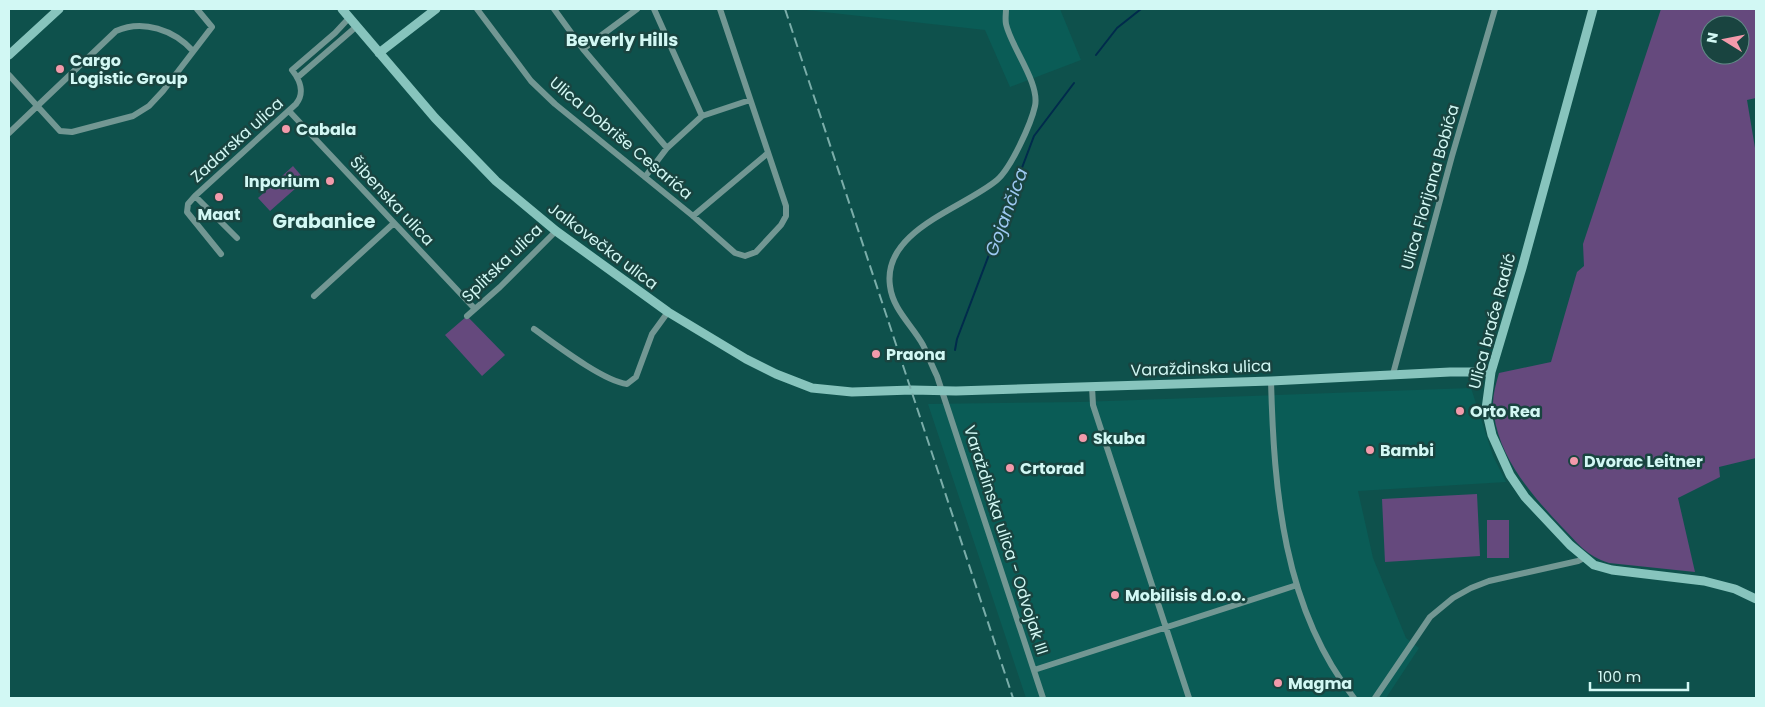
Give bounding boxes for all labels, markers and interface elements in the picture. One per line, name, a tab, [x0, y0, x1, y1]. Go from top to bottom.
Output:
north arrow	[1700, 15, 1750, 65]
district label: Beverly Hills	[566, 27, 678, 52]
text: N	[1701, 31, 1723, 45]
place label: Cargo Logistic Group	[70, 49, 188, 90]
marker: Cargo Logistic Group	[54, 63, 66, 75]
street label: Ulica Dobriše Cesarića	[545, 71, 697, 205]
street label: Zadarska ulica	[186, 92, 288, 188]
street label: Ulica Florijana Bobića	[1395, 102, 1465, 272]
place label: Cabala	[296, 118, 356, 141]
marker: Cabala	[280, 123, 292, 135]
street label: Šibenska ulica	[345, 151, 439, 251]
water label: Gojančica	[978, 164, 1034, 260]
place label: Inporium	[244, 170, 320, 193]
marker: Inporium	[324, 175, 336, 187]
marker: Maat	[213, 191, 225, 203]
street label: Jalkovečka ulica	[543, 197, 663, 295]
place label: Maat	[198, 203, 240, 226]
district label: Grabanice	[273, 208, 376, 235]
street label: Splitska ulica	[457, 219, 547, 307]
street label: Ulica braće Radić	[1463, 250, 1521, 392]
place label: Praona	[886, 343, 946, 366]
marker: Praona	[870, 348, 882, 360]
street label: Varaždinska ulica	[1130, 354, 1272, 382]
place label: Orto Rea	[1470, 400, 1541, 423]
marker: Orto Rea	[1454, 405, 1466, 417]
street label: Varaždinska ulica - Odvojak III	[958, 422, 1054, 658]
place label: Skuba	[1093, 427, 1145, 450]
marker: Skuba	[1077, 432, 1089, 444]
place label: Bambi	[1380, 439, 1434, 462]
marker: Bambi	[1364, 444, 1376, 456]
place label: Dvorac Leitner	[1584, 450, 1703, 473]
marker: Dvorac Leitner	[1568, 455, 1580, 467]
place label: Crtorad	[1020, 457, 1084, 480]
marker: Crtorad	[1004, 462, 1016, 474]
place label: Mobilisis d.o.o.	[1125, 584, 1246, 607]
marker: Mobilisis d.o.o.	[1109, 589, 1121, 601]
scale bar	[1590, 660, 1688, 692]
text: 100 m	[1598, 666, 1641, 687]
place label: Magma	[1288, 672, 1352, 695]
marker: Magma	[1272, 677, 1284, 689]

